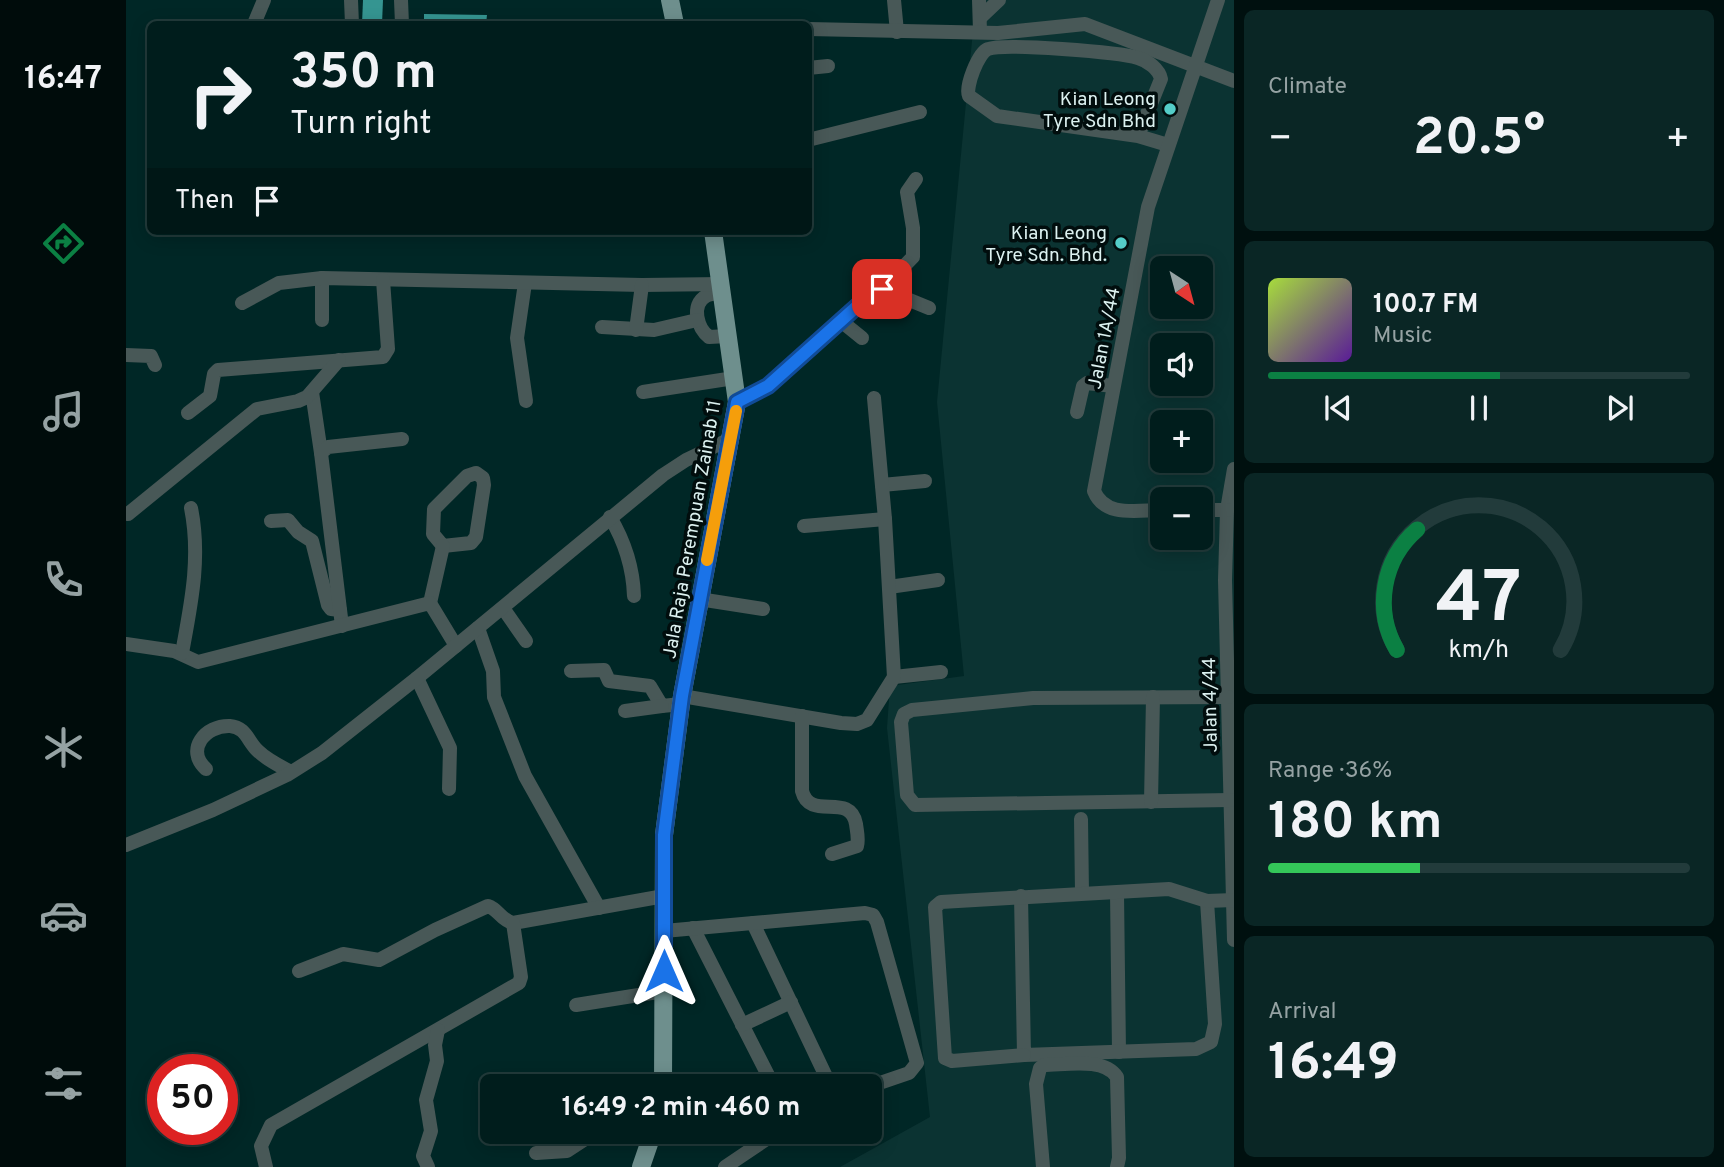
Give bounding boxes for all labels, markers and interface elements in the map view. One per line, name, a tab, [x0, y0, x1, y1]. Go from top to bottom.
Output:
text: 350 m	[290, 44, 437, 106]
icon: right	[175, 49, 266, 140]
text: 16:47	[24, 60, 102, 100]
text: Climate	[1268, 73, 1347, 102]
place label: Kian Leong Tyre Sdn Bhd	[1043, 88, 1156, 134]
marker: Kian Leong Tyre Sdn Bhd	[1162, 101, 1178, 117]
text: Turn right	[290, 105, 432, 145]
text: 20.5°	[1413, 107, 1545, 173]
text: −	[1268, 116, 1293, 165]
text: +	[1665, 116, 1690, 165]
icon: arrive	[248, 182, 286, 220]
text: Then	[175, 185, 234, 218]
icon: directions	[39, 219, 88, 268]
place label: Kian Leong Tyre Sdn. Bhd.	[985, 222, 1107, 268]
marker: Kian Leong Tyre Sdn. Bhd.	[1113, 235, 1129, 251]
north arrow	[1150, 256, 1213, 318]
map controls	[1150, 256, 1213, 550]
pin	[852, 259, 912, 319]
icon: arrive	[863, 270, 901, 308]
street label: Jalan 1A/44	[1083, 285, 1127, 391]
text: 100.7 FM	[1373, 289, 1478, 322]
text: Music	[1373, 322, 1433, 351]
button: sound	[1150, 333, 1213, 396]
icon: music	[39, 387, 88, 436]
icon: previous	[1319, 389, 1357, 427]
icon: pause	[1460, 389, 1498, 427]
icon: next	[1601, 389, 1639, 427]
street label: Jala Raja Perempuan Zainab 11	[658, 398, 728, 661]
button: +	[1150, 410, 1213, 473]
button: −	[1150, 487, 1213, 550]
icon: phone	[39, 555, 88, 604]
text: 47	[1436, 556, 1522, 648]
text: km/h	[1449, 634, 1509, 666]
street label: Jalan 4/44	[1198, 657, 1224, 753]
icon: climate	[39, 723, 88, 772]
text: Range · 36%	[1268, 757, 1392, 786]
text: 180 km	[1268, 791, 1443, 857]
icon: car	[39, 891, 88, 940]
position arrow	[627, 934, 701, 1008]
text: Arrival	[1268, 998, 1337, 1027]
text: 16:49	[1268, 1032, 1399, 1098]
speed limit sign: 50	[147, 1054, 238, 1145]
icon: filters	[39, 1059, 88, 1108]
text: 16:49 · 2 min · 460 m	[562, 1092, 800, 1125]

